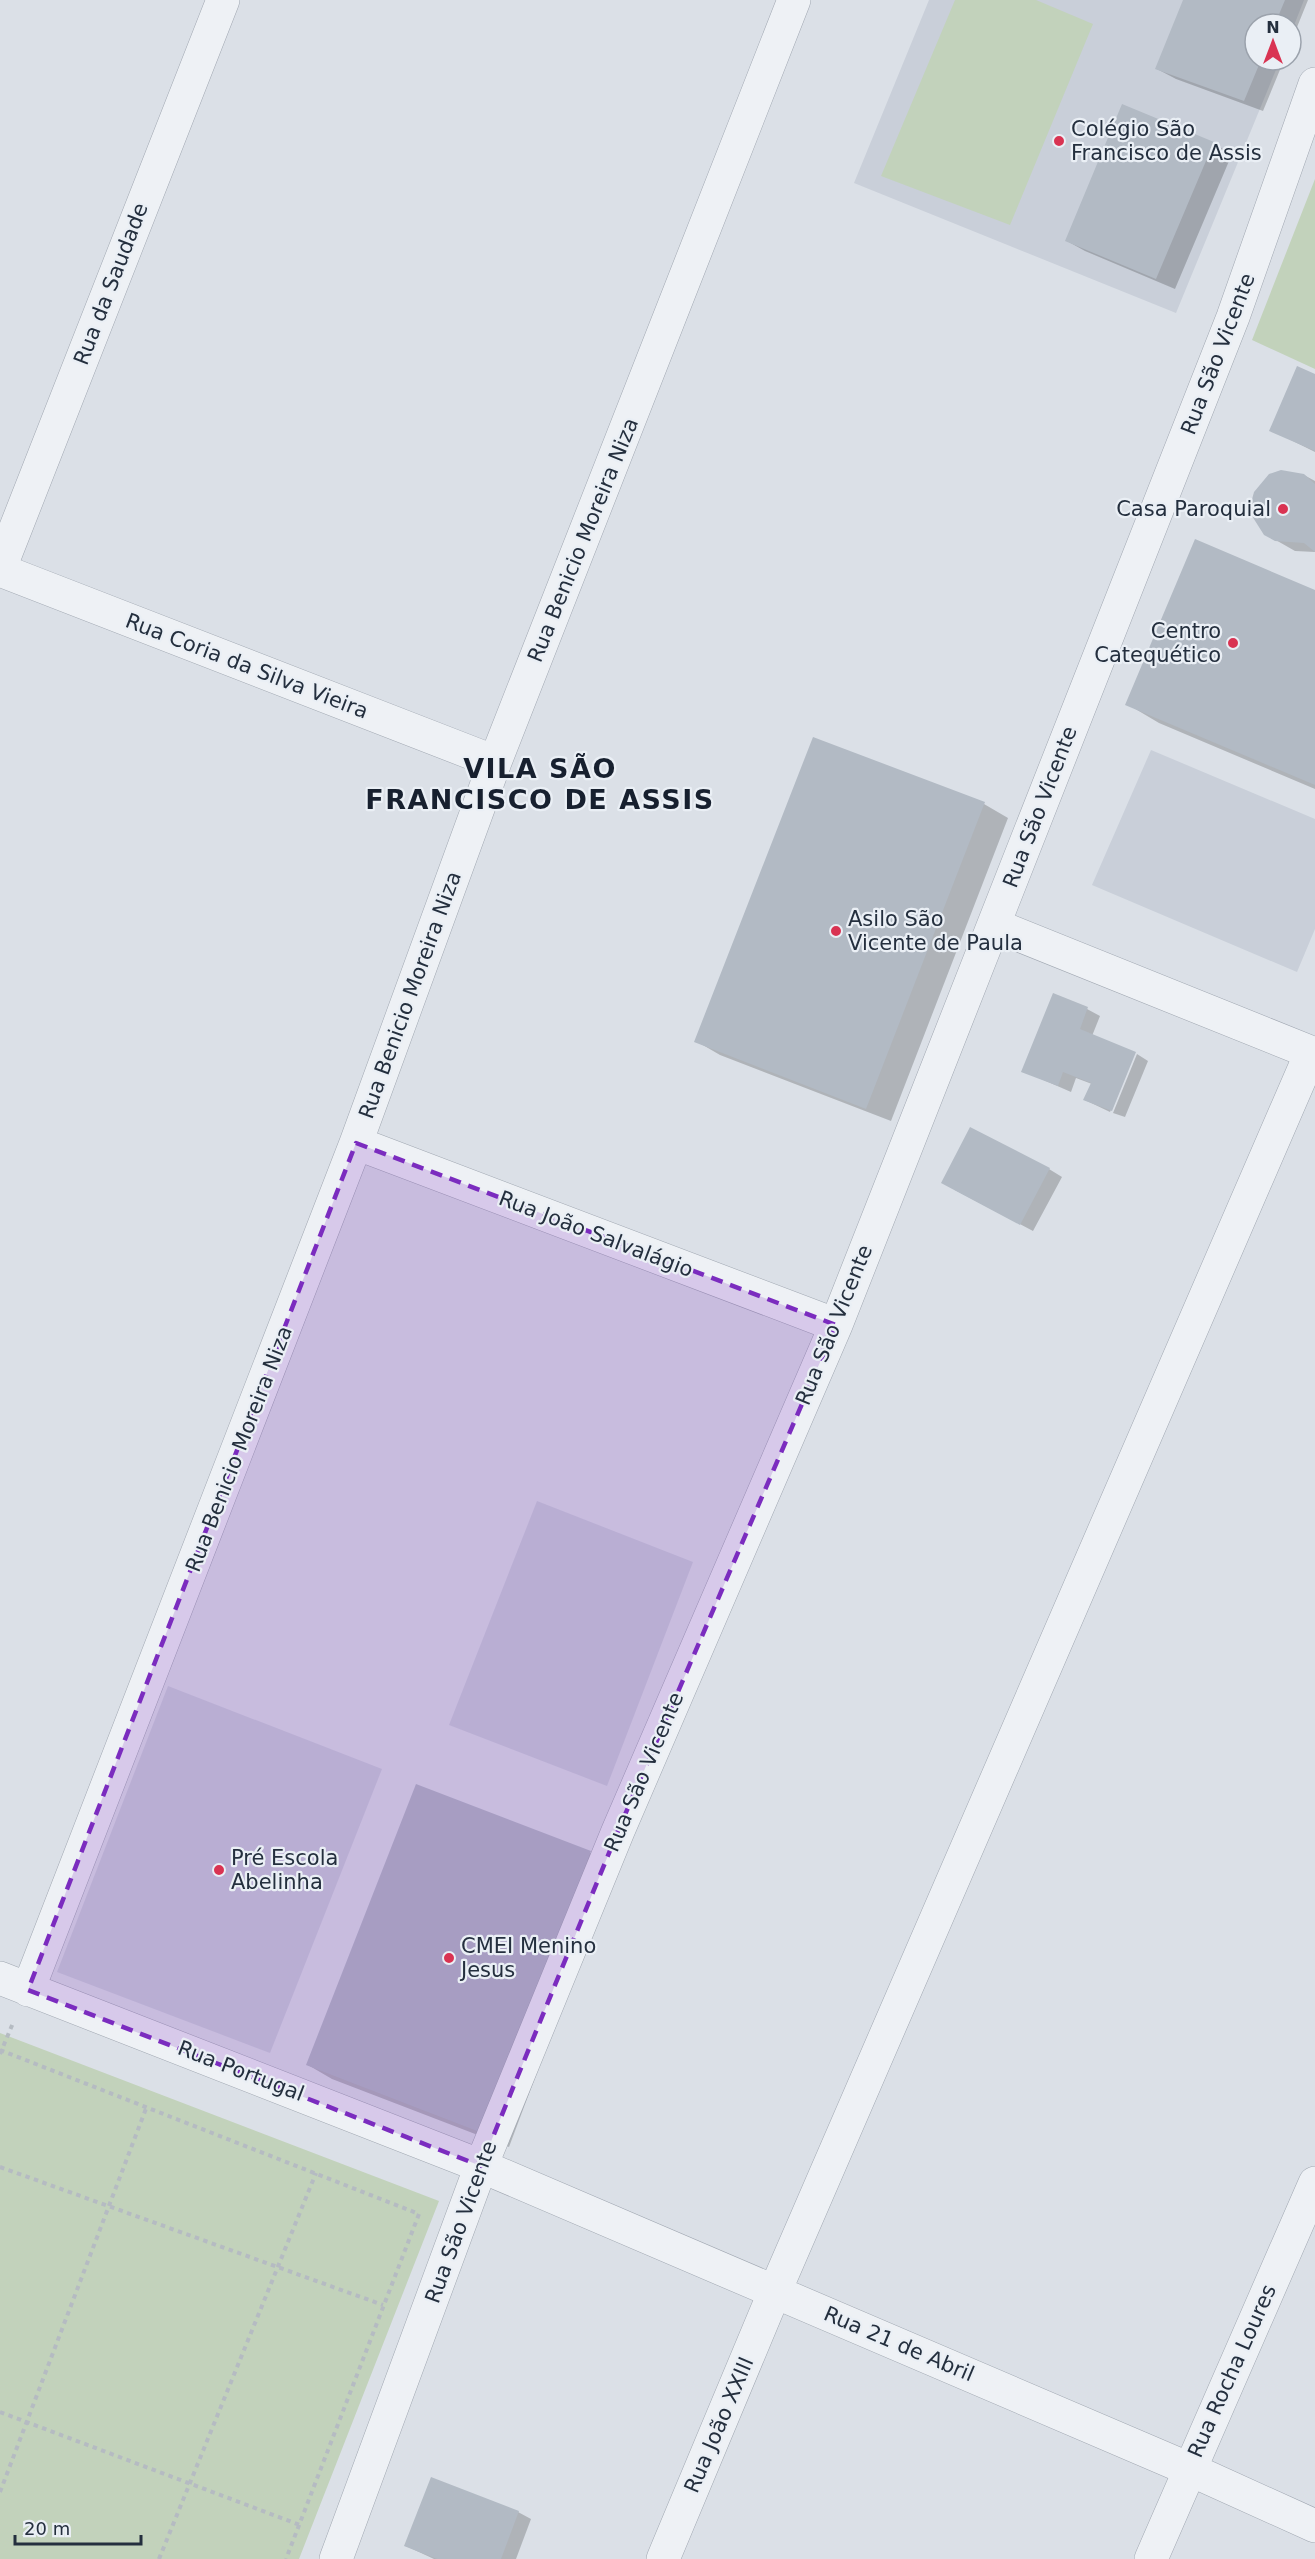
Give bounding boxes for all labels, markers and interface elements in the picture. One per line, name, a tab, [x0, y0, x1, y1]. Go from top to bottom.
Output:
north arrow	[1243, 12, 1303, 72]
text: N	[1266, 18, 1280, 37]
place label: Colégio São Francisco de Assis	[1071, 117, 1262, 165]
marker: Colégio São Francisco de Assis	[1052, 134, 1066, 148]
street label: Rua da Saudade	[69, 200, 153, 368]
street label: Rua São Vicente	[1176, 270, 1260, 438]
street label: Rua Benicio Moreira Niza	[523, 414, 643, 666]
place label: Casa Paroquial	[1116, 497, 1271, 521]
marker: Casa Paroquial	[1276, 502, 1290, 516]
street label: Rua Coria da Silva Vieira	[122, 609, 372, 723]
place label: Centro Catequético	[1094, 619, 1221, 667]
marker: Centro Catequético	[1226, 636, 1240, 650]
street label: Rua São Vicente	[998, 723, 1082, 891]
district label: VILA SÃO FRANCISCO DE ASSIS	[365, 753, 715, 815]
street label: Rua Benicio Moreira Niza	[354, 868, 466, 1122]
place label: Asilo São Vicente de Paula	[848, 907, 1023, 955]
marker: Asilo São Vicente de Paula	[829, 924, 843, 938]
street label: Rua João Salvalágio	[496, 1186, 696, 1282]
street label: Rua São Vicente	[791, 1241, 877, 1409]
street label: Rua Benicio Moreira Niza	[181, 1323, 297, 1575]
street label: Rua São Vicente	[600, 1689, 688, 1855]
place label: Pré Escola Abelinha	[231, 1846, 338, 1894]
marker: Pré Escola Abelinha	[212, 1863, 226, 1877]
place label: CMEI Menino Jesus	[459, 1934, 596, 1982]
marker: CMEI Menino Jesus	[442, 1951, 456, 1965]
street label: Rua Portugal	[174, 2036, 308, 2106]
street label: Rua São Vicente	[420, 2138, 502, 2306]
street label: Rua Rocha Loures	[1183, 2281, 1281, 2461]
street label: Rua 21 de Abril	[820, 2302, 978, 2386]
street label: Rua João XXIII	[680, 2353, 758, 2497]
scale bar	[15, 2508, 141, 2546]
text: 20 m	[24, 2518, 70, 2539]

